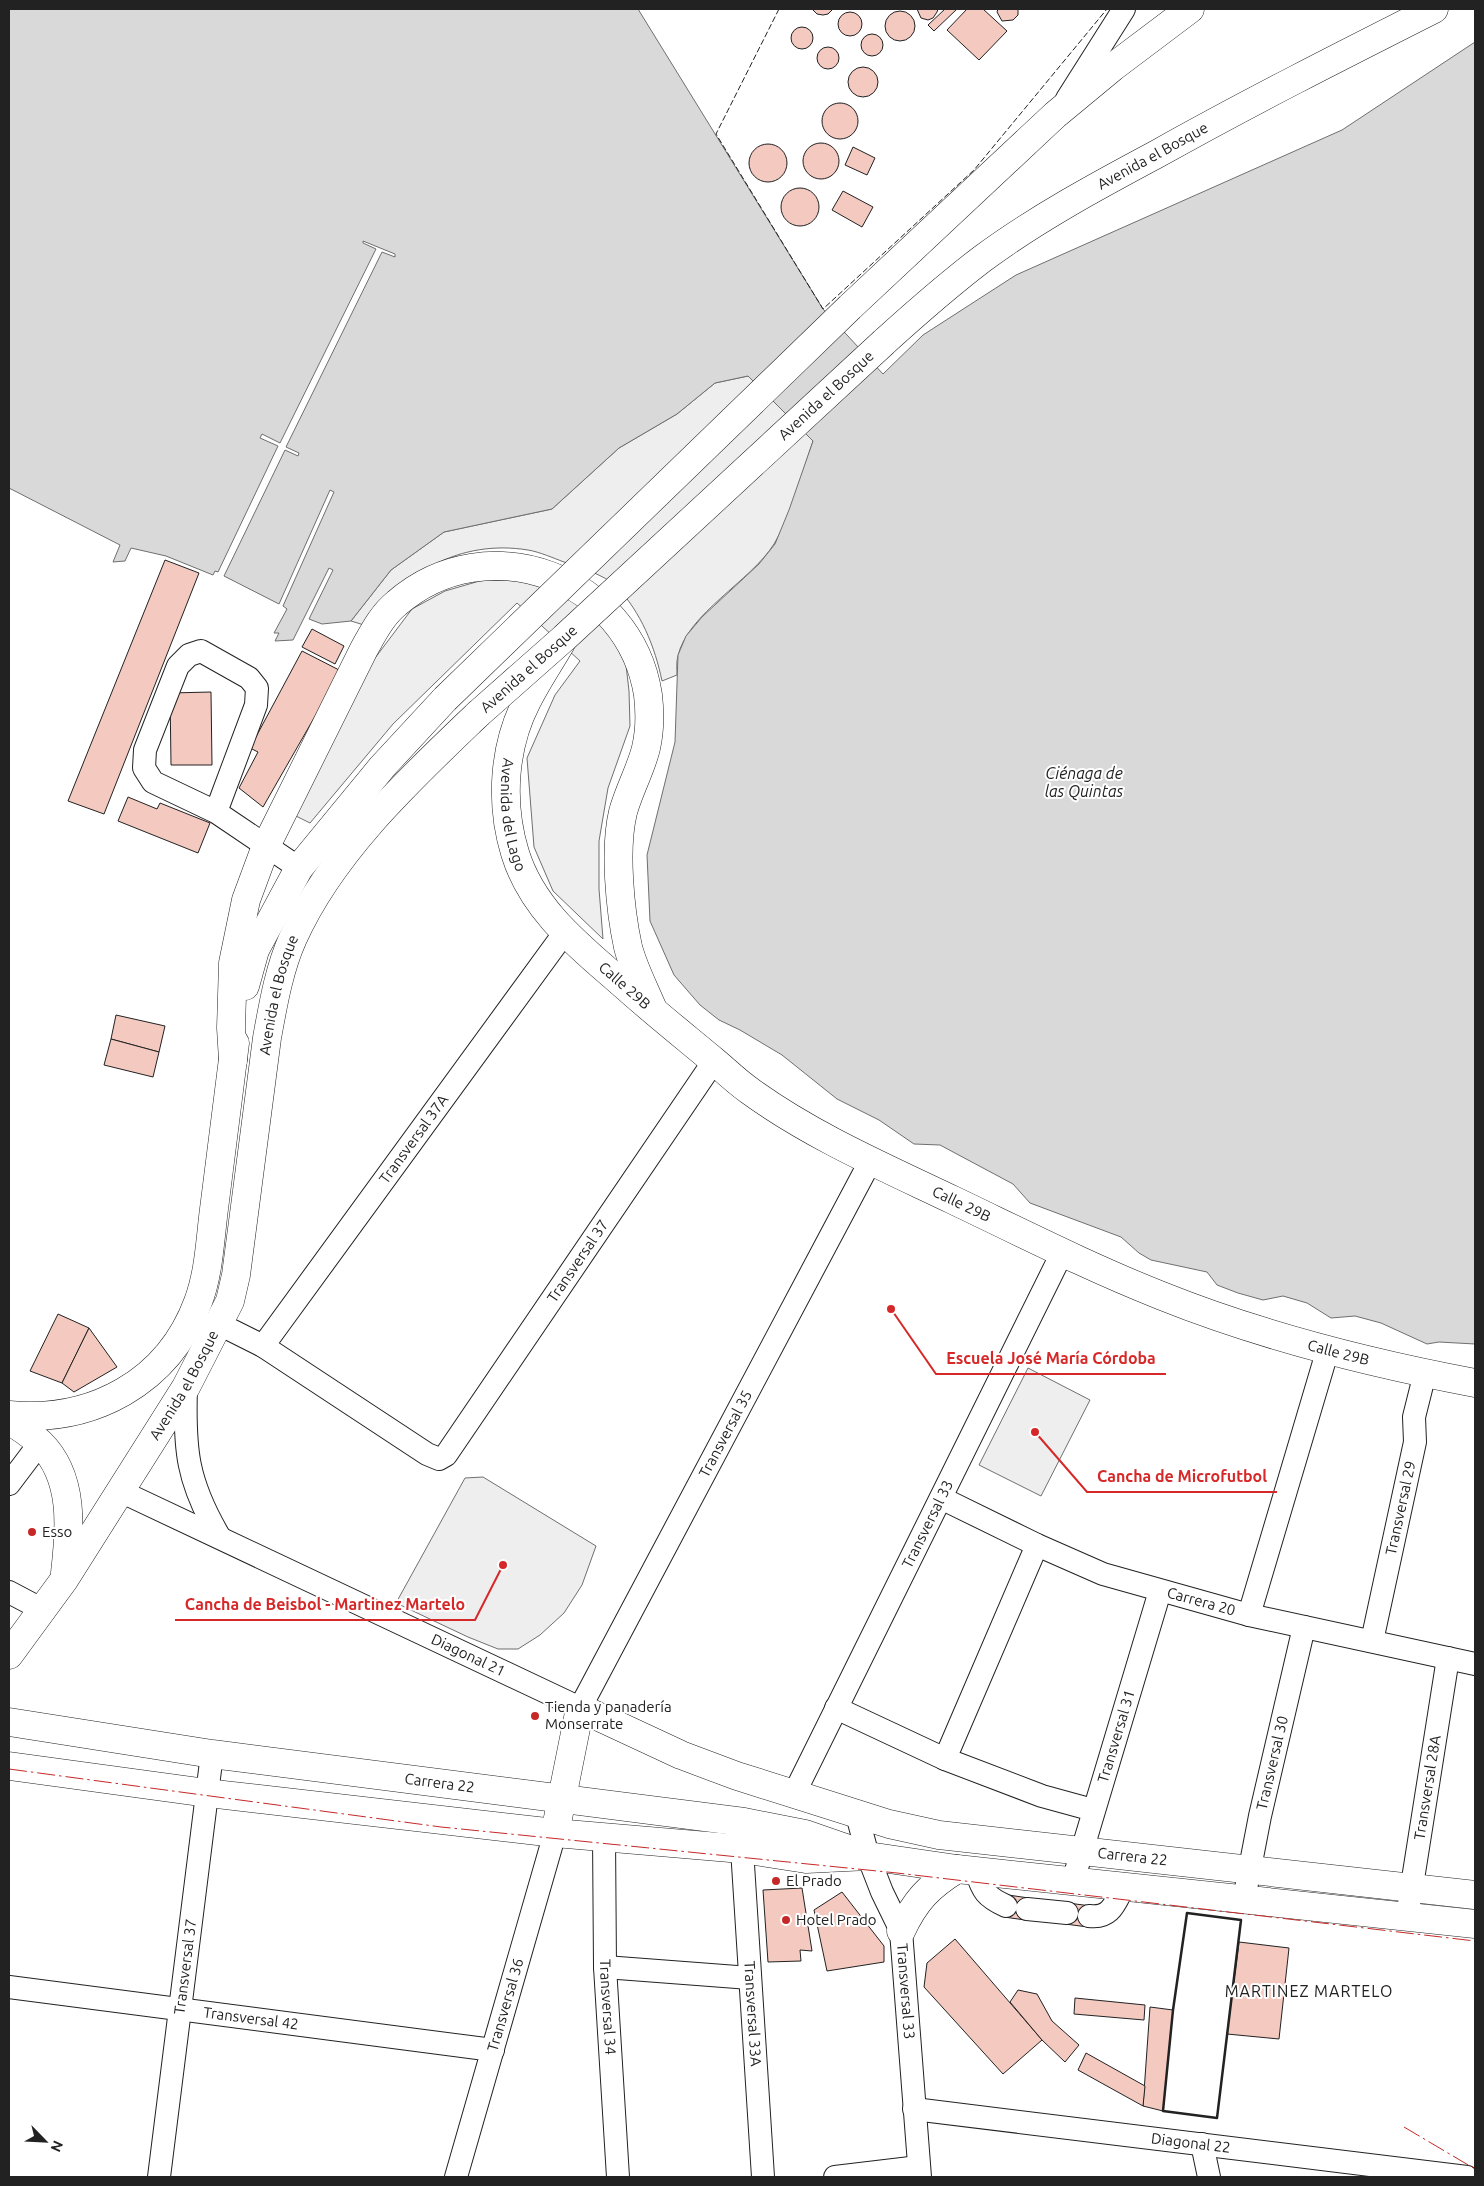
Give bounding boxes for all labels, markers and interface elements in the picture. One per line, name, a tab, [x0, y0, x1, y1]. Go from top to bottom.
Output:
street label: Avenida el Bosque	[1094, 119, 1211, 193]
street label: Avenida el Bosque	[775, 347, 877, 443]
street label: Avenida el Bosque	[477, 621, 580, 716]
street label: Avenida del Lago	[498, 757, 530, 874]
water label: Ciénaga de las Quintas	[1045, 764, 1124, 801]
street label: Avenida el Bosque	[256, 932, 301, 1056]
street label: Calle 29B	[596, 958, 654, 1012]
street label: Transversal 37A	[375, 1091, 452, 1187]
street label: Calle 29B	[930, 1182, 994, 1225]
street label: Transversal 37	[543, 1216, 611, 1305]
street label: Avenida el Bosque	[146, 1327, 222, 1443]
street label: Calle 29B	[1306, 1336, 1371, 1368]
callout: Escuela José María Córdoba	[936, 1343, 1166, 1374]
text: Escuela José María Córdoba	[946, 1349, 1156, 1367]
street label: Transversal 35	[695, 1387, 755, 1480]
street label: Transversal 29	[1382, 1459, 1419, 1557]
callout: Cancha de Microfutbol	[1087, 1461, 1277, 1492]
text: Cancha de Microfutbol	[1097, 1467, 1267, 1485]
street label: Transversal 33	[898, 1477, 956, 1571]
place label: Esso	[42, 1523, 72, 1540]
marker: Esso	[26, 1526, 38, 1538]
street label: Carrera 20	[1165, 1583, 1238, 1619]
callout: Cancha de Beisbol - Martinez Martelo	[175, 1589, 475, 1620]
text: Cancha de Beisbol - Martinez Martelo	[185, 1595, 465, 1613]
street label: Diagonal 21	[429, 1630, 508, 1680]
street label: Transversal 31	[1094, 1688, 1138, 1785]
place label: Tienda y panadería Monserrate	[545, 1698, 672, 1732]
marker: Tienda y panadería Monserrate	[529, 1710, 541, 1722]
street label: Transversal 30	[1253, 1714, 1291, 1812]
street label: Transversal 28A	[1410, 1734, 1444, 1841]
street label: Carrera 22	[404, 1770, 476, 1795]
street label: Carrera 22	[1097, 1844, 1168, 1869]
place label: El Prado	[786, 1872, 842, 1889]
marker: El Prado	[770, 1875, 782, 1887]
place label: Hotel Prado	[796, 1911, 877, 1928]
marker: Hotel Prado	[780, 1914, 792, 1926]
street label: Transversal 37	[170, 1918, 199, 2015]
street label: Transversal 33	[894, 1943, 918, 2040]
street label: Transversal 36	[484, 1956, 526, 2053]
street label: Transversal 34	[597, 1959, 619, 2055]
street label: Transversal 33A	[741, 1960, 765, 2067]
district label: MARTINEZ MARTELO	[1225, 1982, 1393, 2000]
street label: Transversal 42	[202, 2003, 300, 2033]
north arrow	[20, 2116, 70, 2166]
street label: Diagonal 22	[1150, 2129, 1232, 2156]
text: N	[47, 2138, 66, 2154]

